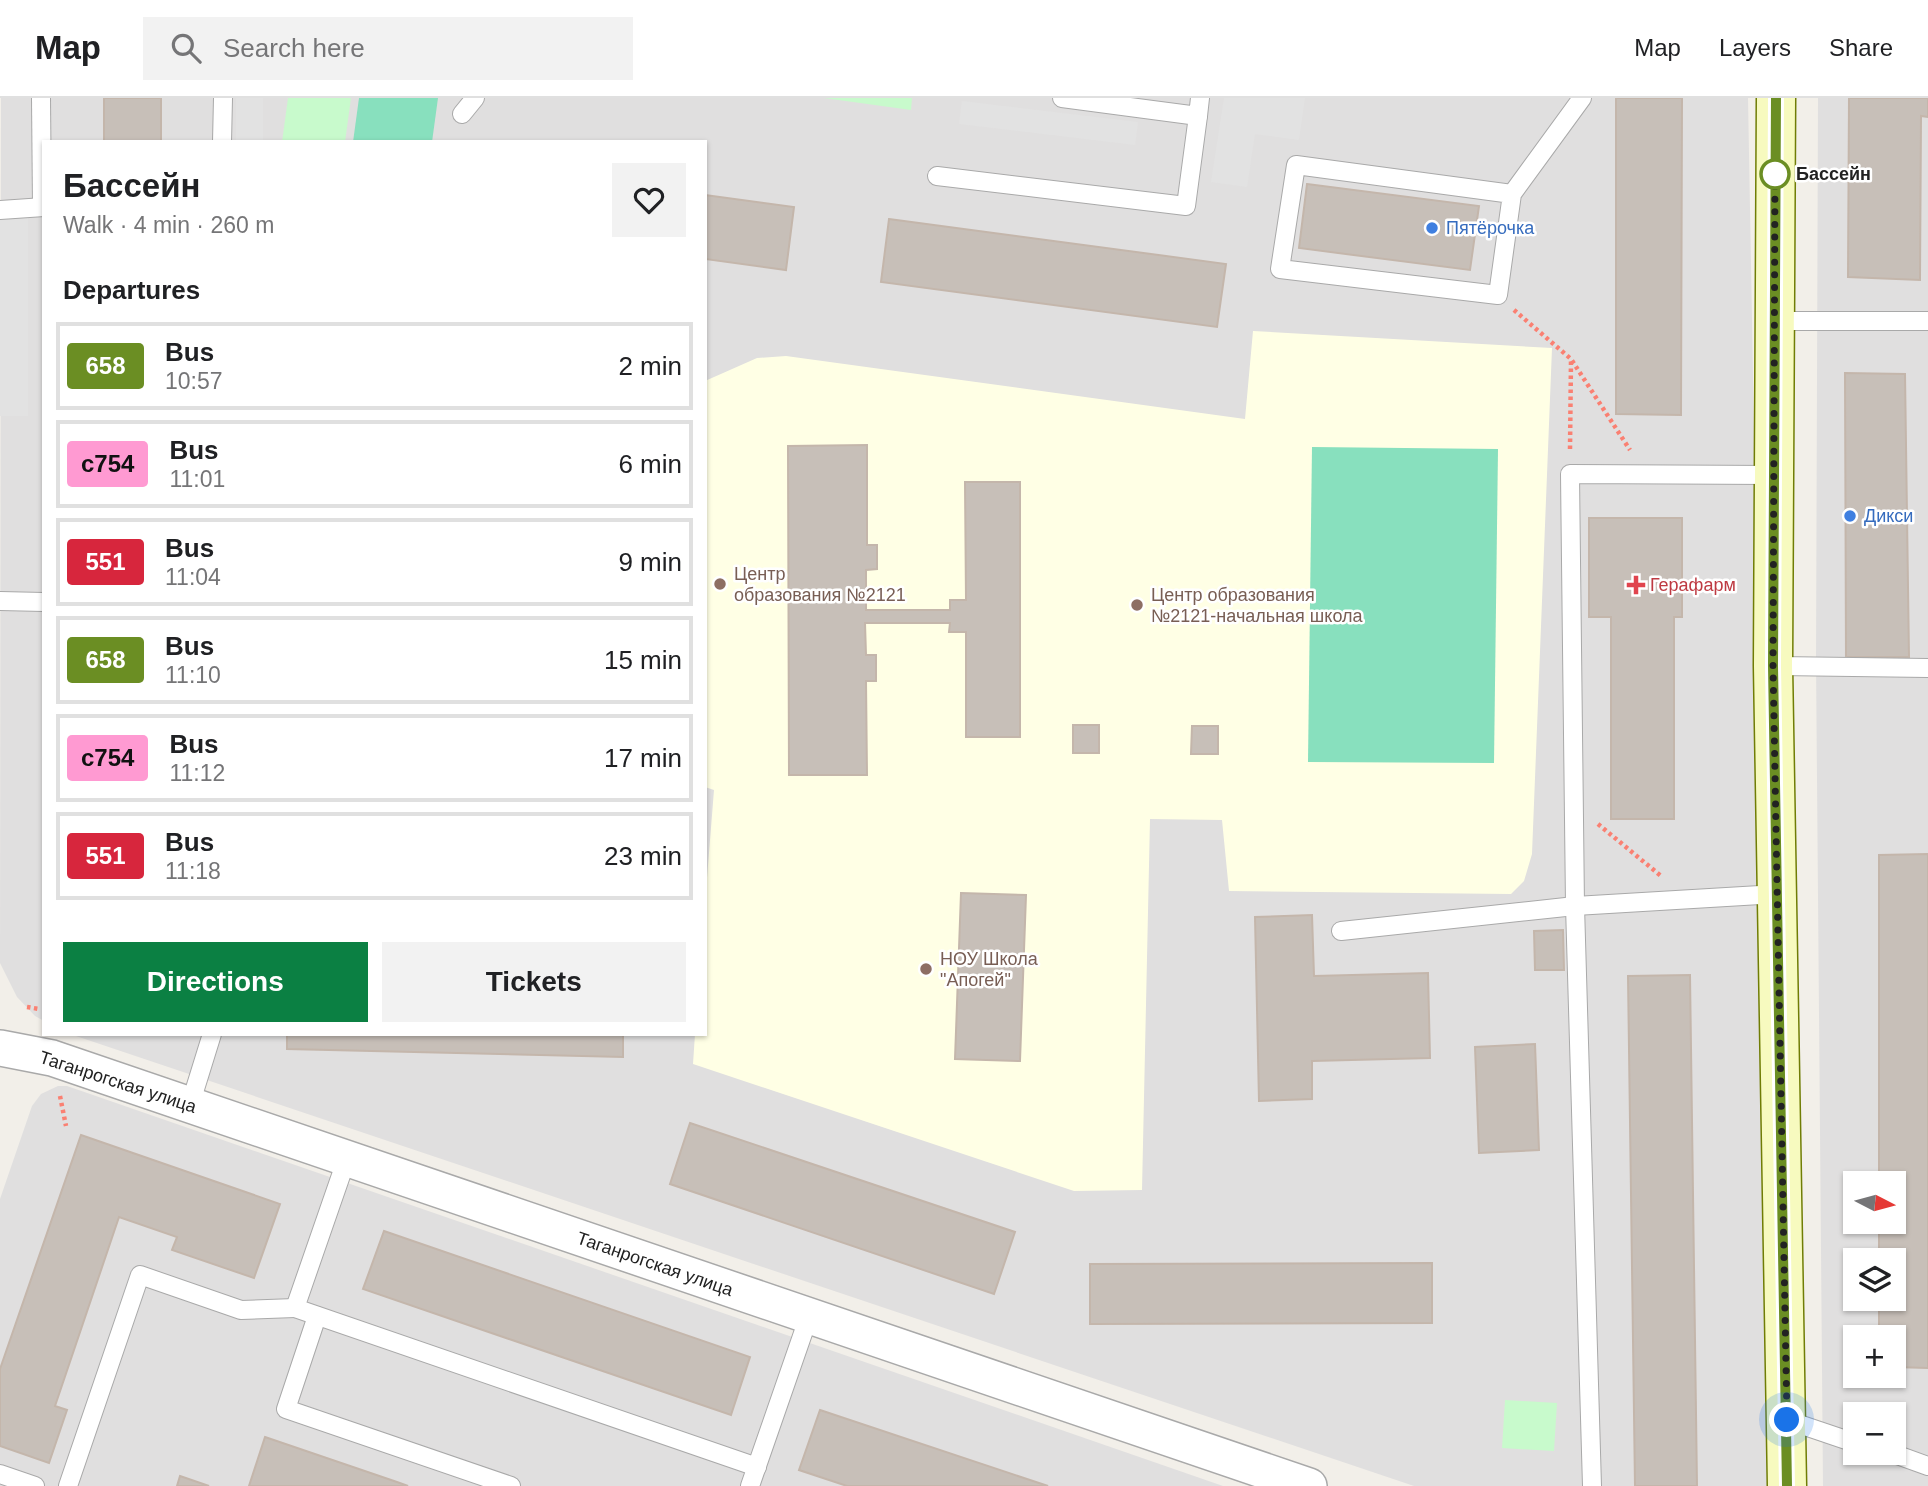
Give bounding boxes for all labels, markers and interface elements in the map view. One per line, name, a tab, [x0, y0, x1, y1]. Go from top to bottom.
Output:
search box	[143, 17, 633, 80]
text: Map	[35, 29, 101, 66]
icon: search	[167, 29, 205, 67]
text: Search here	[223, 33, 365, 63]
text: Map	[1634, 34, 1681, 61]
text: Layers	[1719, 34, 1791, 61]
text: Share	[1829, 34, 1893, 61]
marker: Бассейн	[1760, 159, 1790, 189]
button: heart	[612, 163, 686, 237]
place label: Бассейн	[1796, 164, 1871, 184]
text: Бассейн	[63, 167, 200, 204]
text: Walk · 4 min · 260 m	[63, 212, 274, 238]
place label: Пятёрочка	[1446, 218, 1535, 238]
marker: Пятёрочка	[1424, 220, 1440, 236]
text: Departures	[63, 275, 200, 305]
text: Bus	[165, 337, 214, 367]
text: 2 min	[618, 351, 682, 381]
text: 658	[85, 352, 126, 379]
text: 10:57	[165, 368, 223, 394]
text: Bus	[169, 435, 219, 465]
text: 6 min	[618, 449, 682, 479]
text: с754	[81, 450, 134, 477]
text: 11:01	[169, 466, 225, 492]
place label: Дикси	[1864, 506, 1913, 526]
marker: Дикси	[1842, 508, 1858, 524]
text: Bus	[165, 533, 214, 563]
text: 9 min	[618, 547, 682, 577]
text: 551	[85, 548, 126, 575]
text: 11:04	[165, 564, 221, 590]
place label: Центр образования №2121	[734, 564, 906, 605]
place label: Герафарм	[1650, 575, 1736, 595]
marker: Центр образования №2121	[712, 576, 728, 592]
marker: Герафарм	[1628, 577, 1644, 593]
place label: Центр образования №2121-начальная школа	[1151, 585, 1364, 626]
marker: Центр образования №2121-начальная школа	[1129, 597, 1145, 613]
text: Bus	[165, 631, 214, 661]
text: 15 min	[604, 645, 682, 675]
text: 658	[85, 646, 126, 673]
text: 11:10	[165, 662, 221, 688]
text: Bus	[169, 729, 219, 759]
text: 17 min	[604, 743, 682, 773]
text: с754	[81, 744, 134, 771]
text: 11:12	[169, 760, 225, 786]
text: Bus	[165, 827, 214, 857]
text: 23 min	[604, 841, 682, 871]
text: 551	[85, 842, 126, 869]
text: 11:18	[165, 858, 221, 884]
button: Directions	[63, 942, 368, 1022]
button: Tickets	[382, 942, 686, 1022]
place label: НОУ Школа "Апогей"	[940, 949, 1039, 990]
marker: НОУ Школа "Апогей"	[918, 961, 934, 977]
street label: Таганрогская улица	[37, 1047, 200, 1117]
north arrow	[1843, 1171, 1906, 1234]
map controls	[1843, 1171, 1906, 1465]
street label: Таганрогская улица	[574, 1228, 737, 1300]
button: layers	[1843, 1248, 1906, 1311]
button: +	[1843, 1325, 1906, 1388]
your location	[1769, 1402, 1804, 1437]
button: −	[1843, 1402, 1906, 1465]

